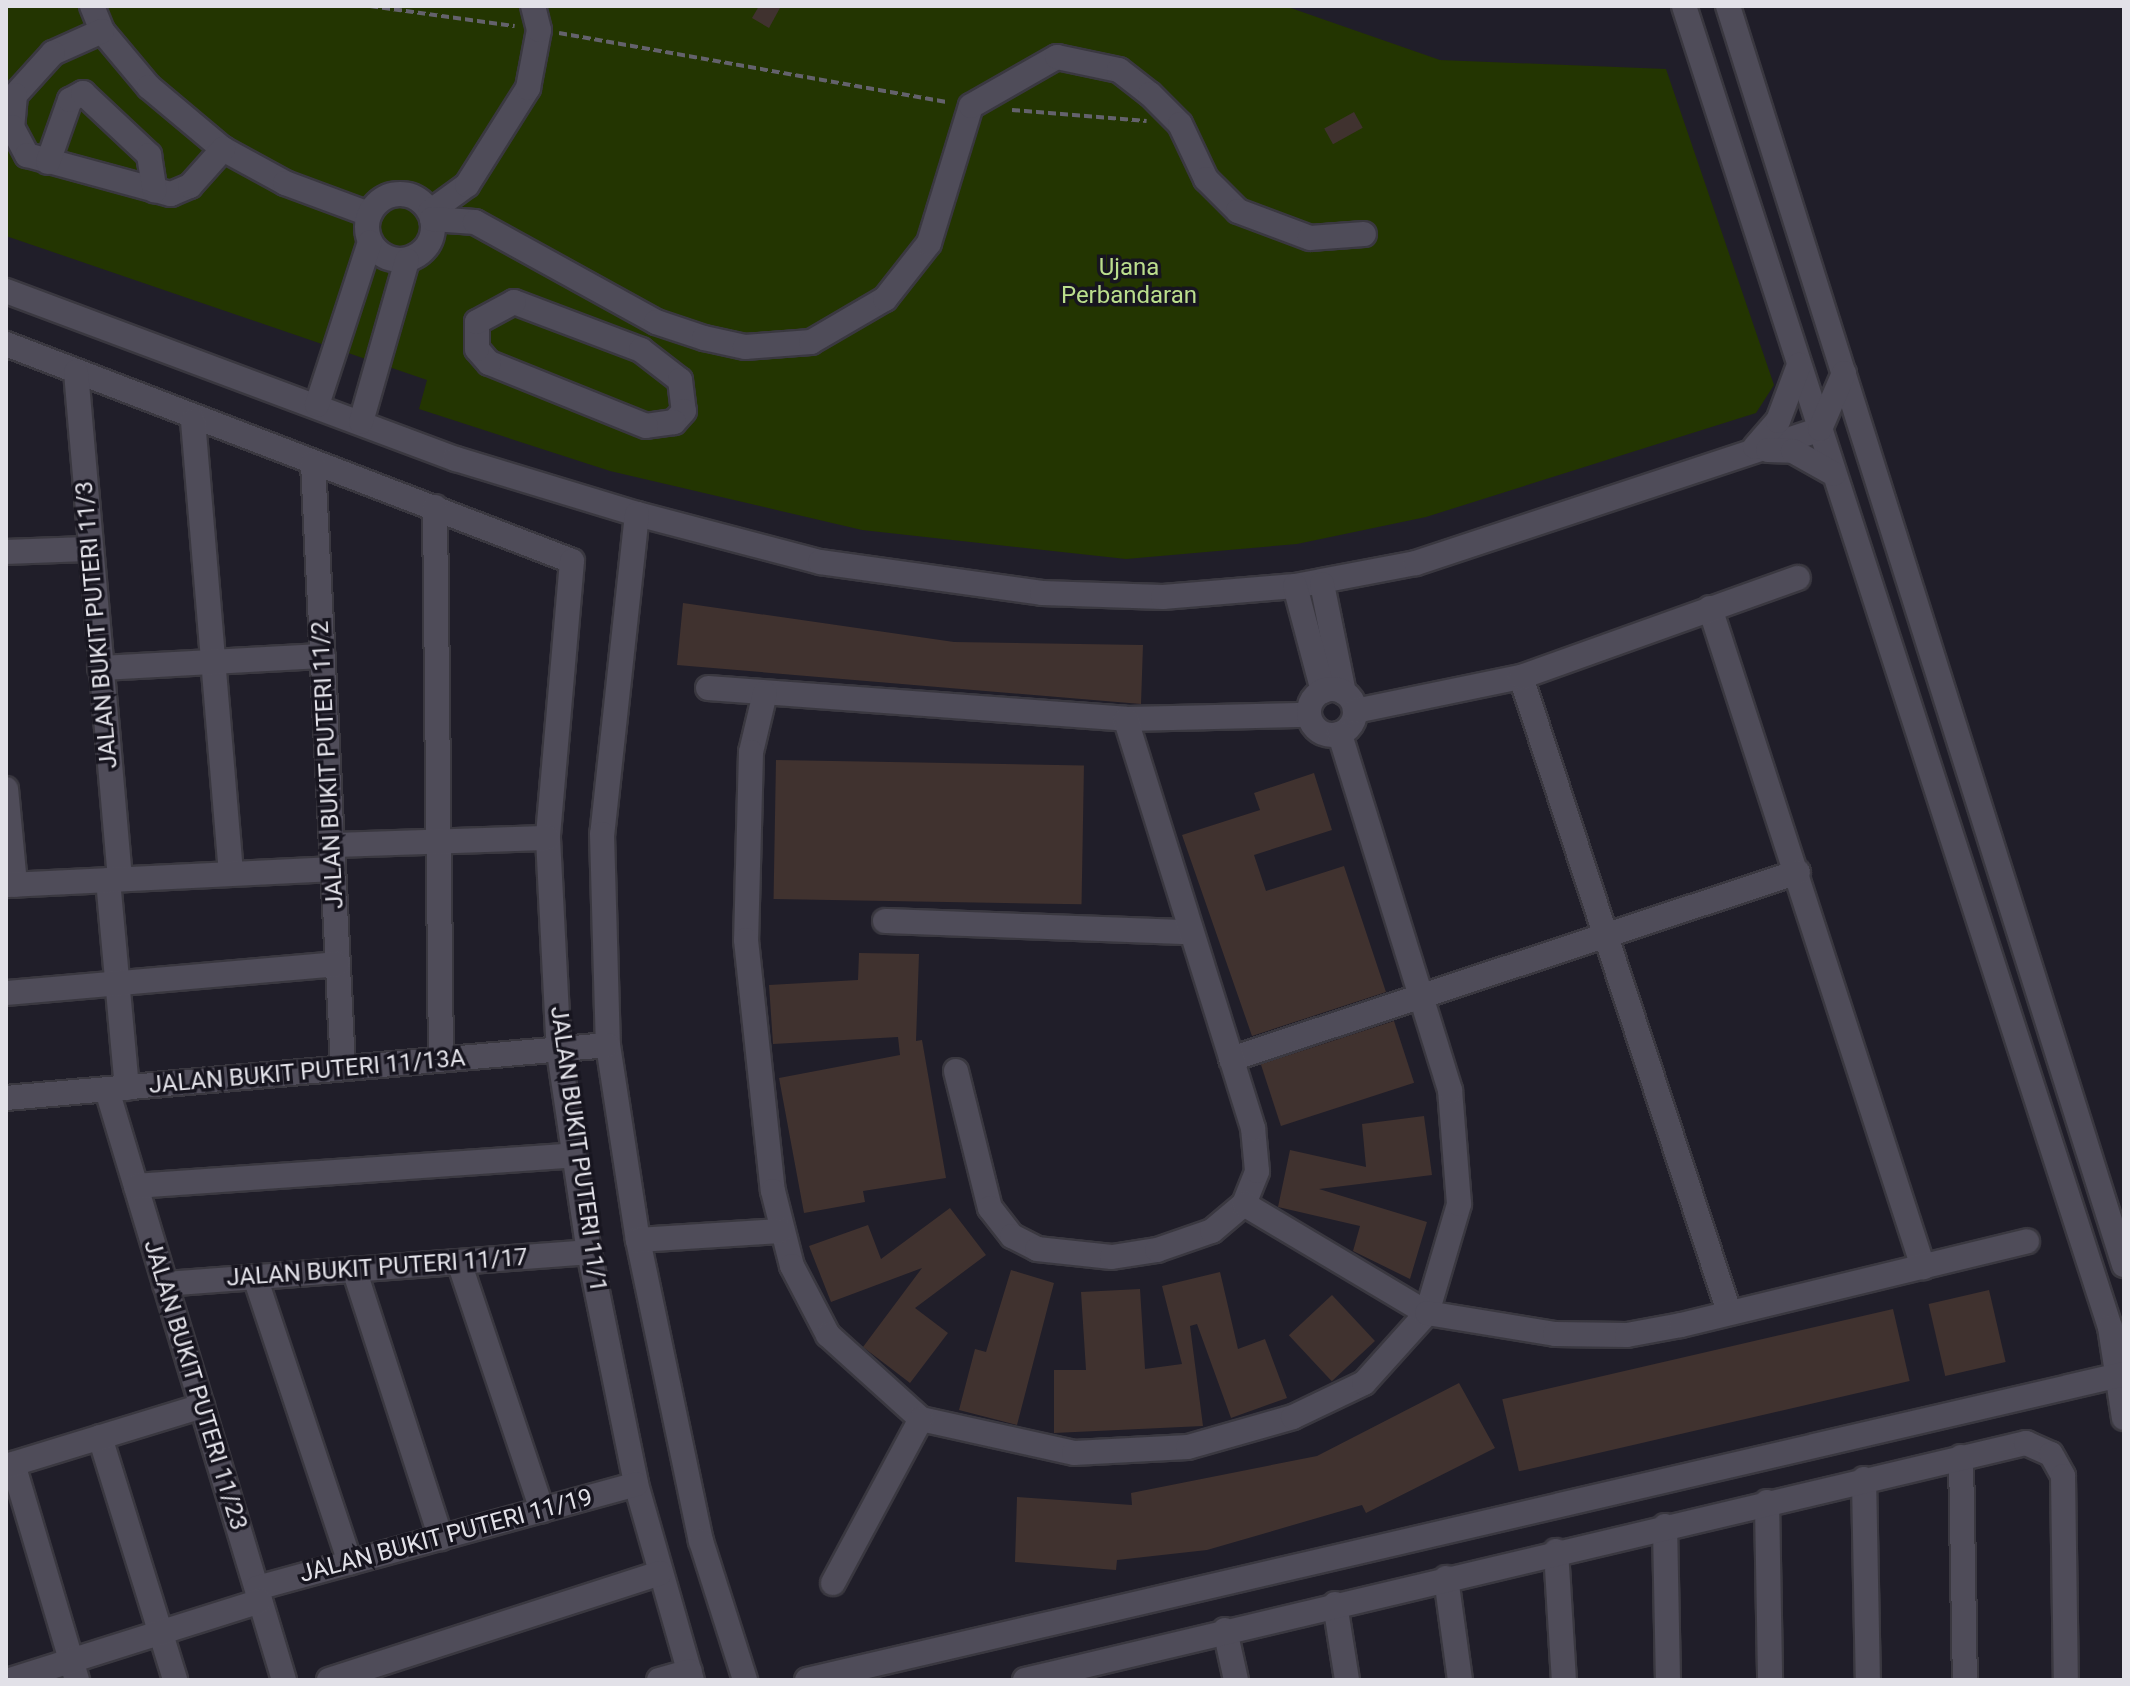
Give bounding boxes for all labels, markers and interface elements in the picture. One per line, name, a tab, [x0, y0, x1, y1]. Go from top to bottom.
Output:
park label: Ujana Perbandaran	[1061, 254, 1197, 310]
street label: JALAN BUKIT PUTERI 11/3	[70, 480, 124, 770]
street label: JALAN BUKIT PUTERI 11/2	[306, 620, 350, 910]
street label: JALAN BUKIT PUTERI 11/1	[544, 1004, 612, 1294]
street label: JALAN BUKIT PUTERI 11/13A	[147, 1044, 467, 1100]
street label: JALAN BUKIT PUTERI 11/23	[137, 1236, 253, 1534]
street label: JALAN BUKIT PUTERI 11/17	[225, 1243, 529, 1293]
street label: JALAN BUKIT PUTERI 11/19	[296, 1483, 596, 1589]

